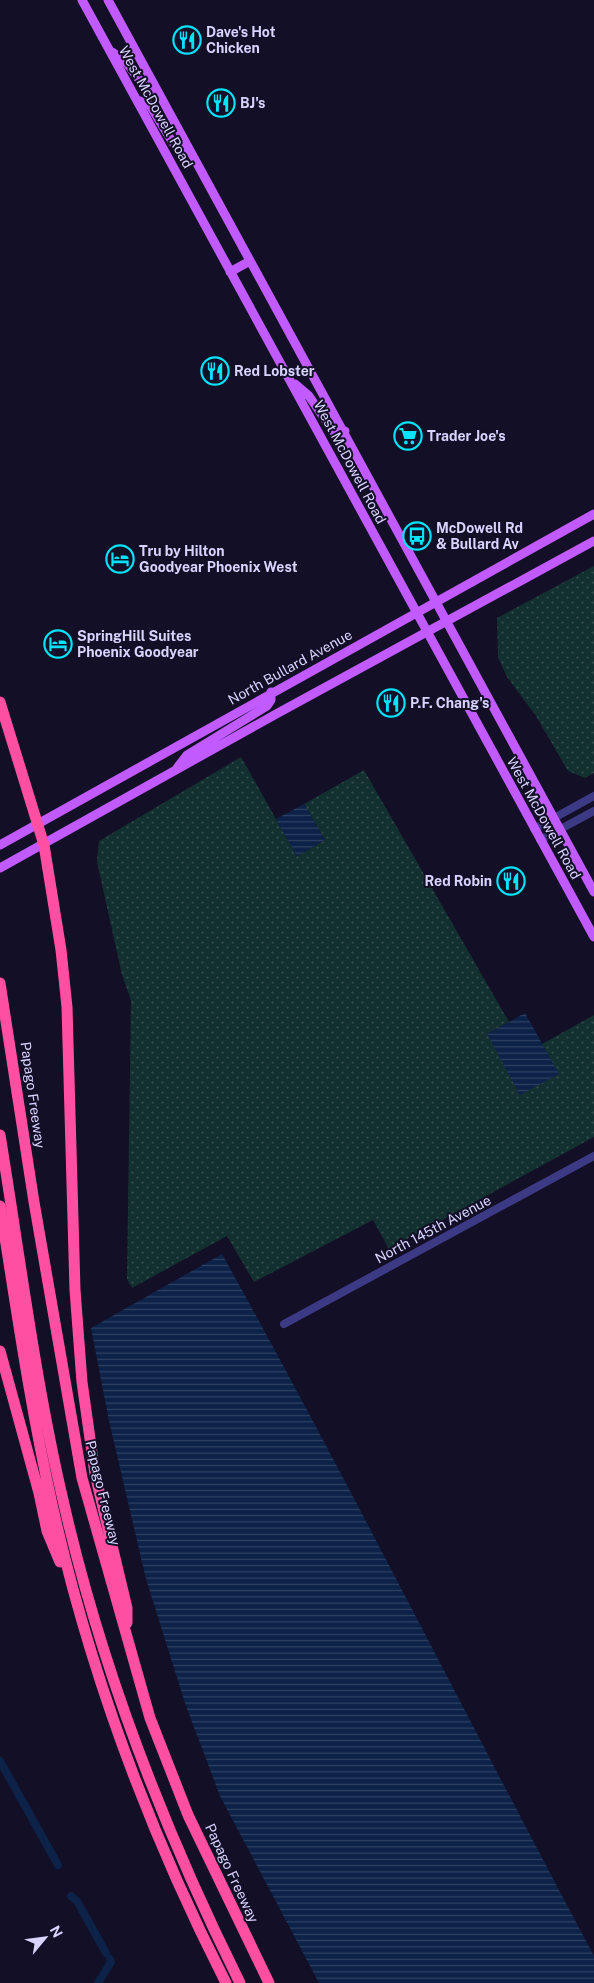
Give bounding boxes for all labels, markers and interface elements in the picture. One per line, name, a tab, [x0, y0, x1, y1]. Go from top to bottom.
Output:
place label: Dave's Hot Chicken	[206, 24, 276, 56]
restaurant icon: Dave's Hot Chicken	[172, 25, 202, 55]
street label: West McDowell Road	[116, 43, 196, 171]
restaurant icon: BJ's	[206, 88, 236, 118]
place label: BJ's	[240, 95, 265, 111]
restaurant icon: Red Lobster	[200, 356, 230, 386]
place label: Red Lobster	[234, 363, 315, 379]
street label: West McDowell Road	[311, 398, 389, 526]
supermarket icon: Trader Joe's	[393, 421, 423, 451]
place label: Trader Joe's	[427, 428, 506, 444]
place label: McDowell Rd & Bullard Av	[436, 520, 523, 552]
bus stop icon: McDowell Rd & Bullard Av	[402, 521, 432, 551]
place label: Tru by Hilton Goodyear Phoenix West	[139, 543, 298, 575]
hotel icon: Tru by Hilton Goodyear Phoenix West	[105, 544, 135, 574]
street label: North Bullard Avenue	[225, 626, 355, 708]
place label: SpringHill Suites Phoenix Goodyear	[77, 628, 199, 660]
hotel icon: SpringHill Suites Phoenix Goodyear	[43, 629, 73, 659]
restaurant icon: P.F. Chang's	[376, 688, 406, 718]
place label: P.F. Chang's	[410, 695, 489, 711]
street label: West McDowell Road	[504, 754, 584, 882]
restaurant icon: Red Robin	[496, 866, 526, 896]
place label: Red Robin	[425, 873, 492, 889]
street label: Papago Freeway	[18, 1041, 48, 1150]
street label: North 145th Avenue	[372, 1192, 494, 1266]
street label: Papago Freeway	[82, 1439, 124, 1548]
street label: Papago Freeway	[202, 1821, 262, 1926]
north arrow	[20, 1913, 70, 1963]
text: N	[47, 1923, 66, 1940]

